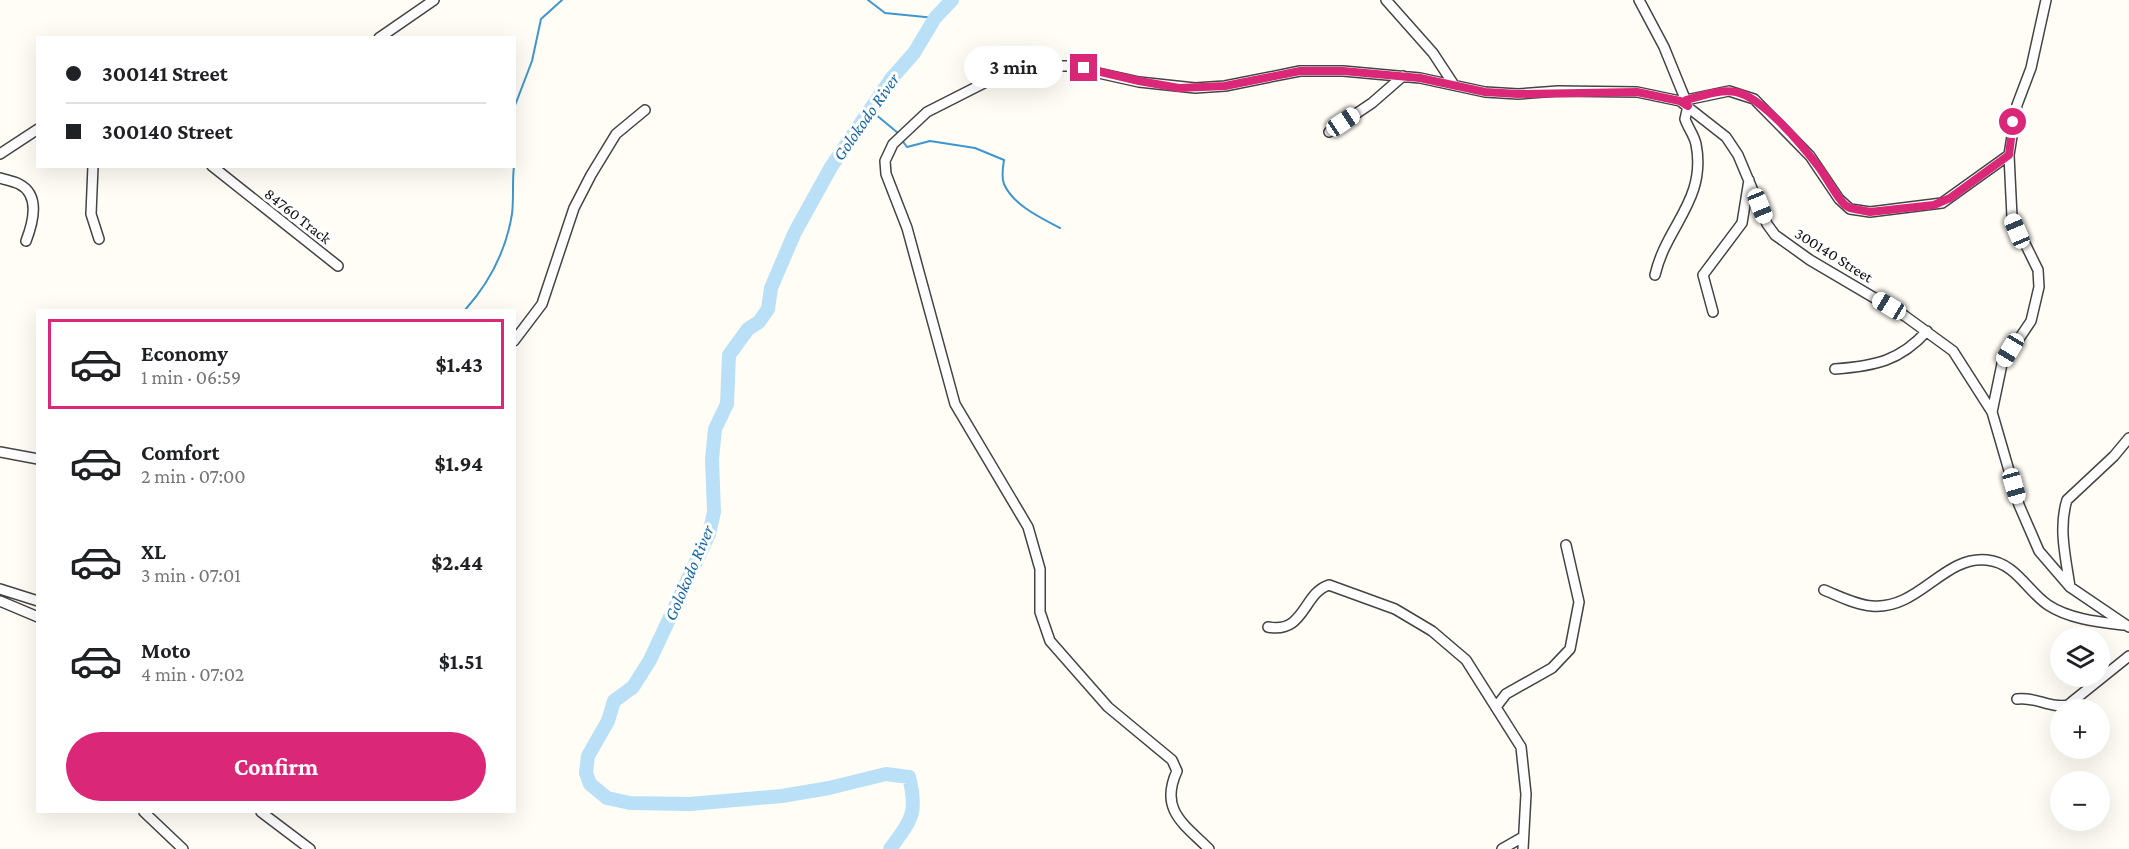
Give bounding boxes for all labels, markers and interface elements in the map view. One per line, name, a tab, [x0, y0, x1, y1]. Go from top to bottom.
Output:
callout: 3 min	[964, 47, 1063, 89]
route end	[1070, 54, 1097, 81]
text: 3 min	[990, 56, 1037, 78]
text: 300141 Street	[102, 61, 228, 86]
water label: Golokodo River	[829, 69, 904, 164]
car	[1323, 104, 1363, 140]
route start	[1999, 108, 2026, 135]
text: 300140 Street	[102, 119, 233, 144]
street label: 84760 Track	[261, 185, 335, 247]
car	[1745, 186, 1775, 226]
car	[2002, 211, 2032, 251]
street label: 300140 Street	[1792, 224, 1877, 286]
car	[1869, 289, 1909, 323]
car	[1993, 330, 2027, 370]
icon: car	[69, 337, 123, 391]
text: Economy	[141, 341, 228, 366]
text: $1.43	[436, 352, 483, 377]
text: 1 min · 06:59	[141, 366, 241, 388]
icon: car	[69, 436, 123, 490]
text: Comfort	[141, 440, 219, 465]
text: $1.94	[434, 451, 483, 476]
text: 2 min · 07:00	[141, 465, 246, 487]
car	[2000, 466, 2028, 506]
water label: Golokodo River	[660, 522, 718, 624]
icon: car	[69, 535, 123, 589]
text: XL	[141, 539, 166, 564]
text: $2.44	[431, 550, 483, 575]
text: 3 min · 07:01	[141, 564, 241, 586]
map controls	[2050, 627, 2110, 831]
button: layers	[2050, 627, 2110, 687]
icon: car	[69, 634, 123, 688]
text: Moto	[141, 638, 191, 663]
text: $1.51	[439, 649, 483, 674]
text: 4 min · 07:02	[141, 663, 244, 685]
button: +	[2050, 699, 2110, 759]
button: Confirm	[66, 732, 486, 801]
button: −	[2050, 771, 2110, 831]

